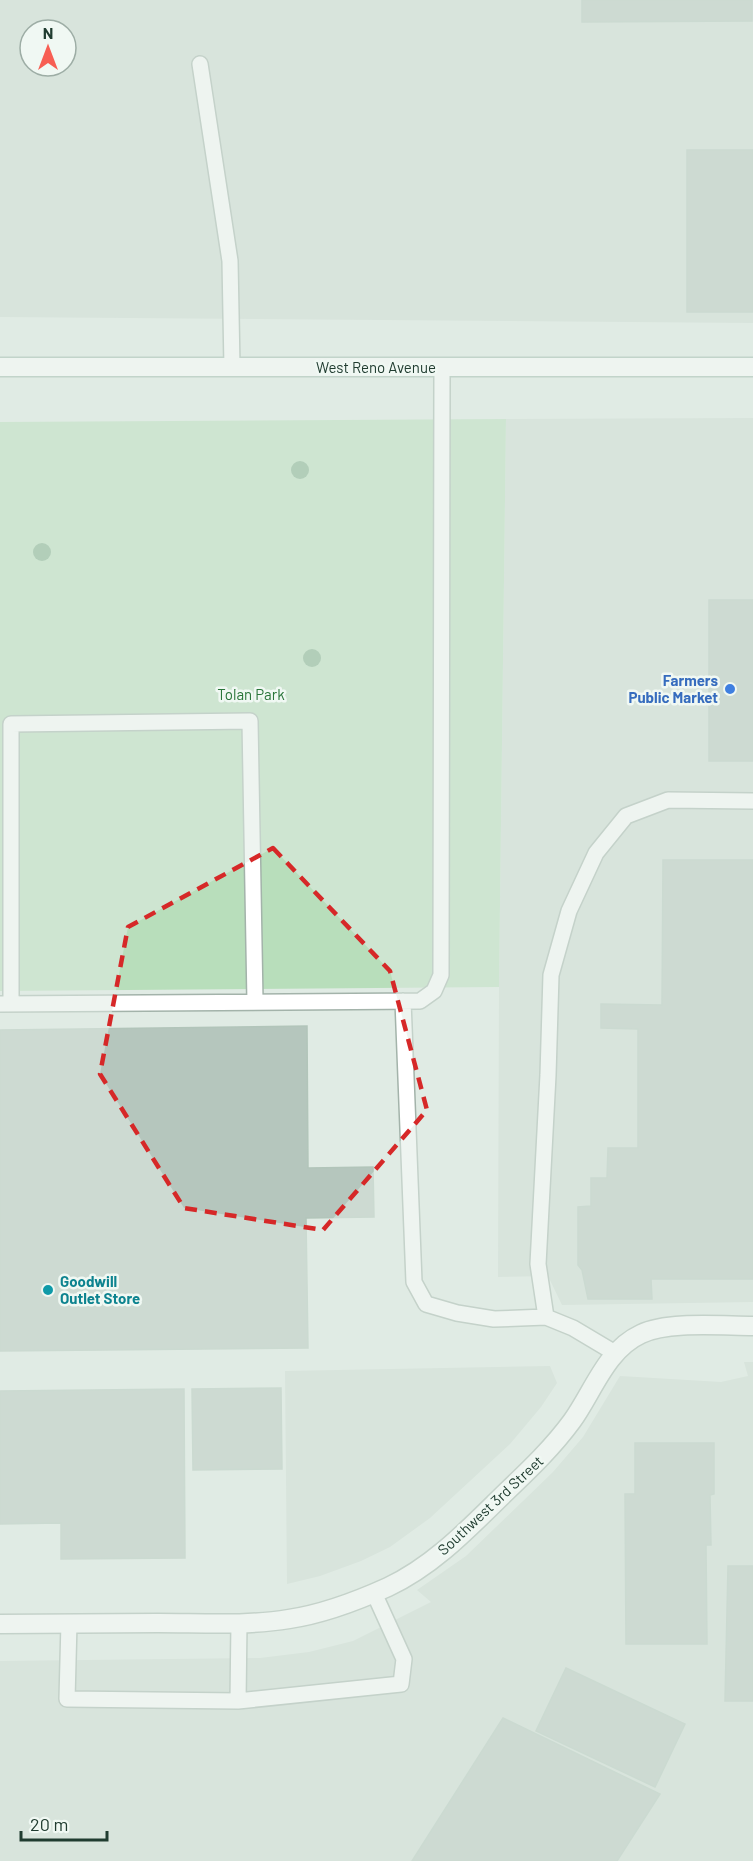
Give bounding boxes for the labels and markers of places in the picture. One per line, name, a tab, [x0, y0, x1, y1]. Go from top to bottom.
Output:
place label: Farmers Public Market	[628, 671, 718, 706]
marker: Farmers Public Market	[723, 682, 737, 696]
place label: Goodwill Outlet Store	[60, 1272, 140, 1307]
marker: Goodwill Outlet Store	[41, 1283, 55, 1297]

